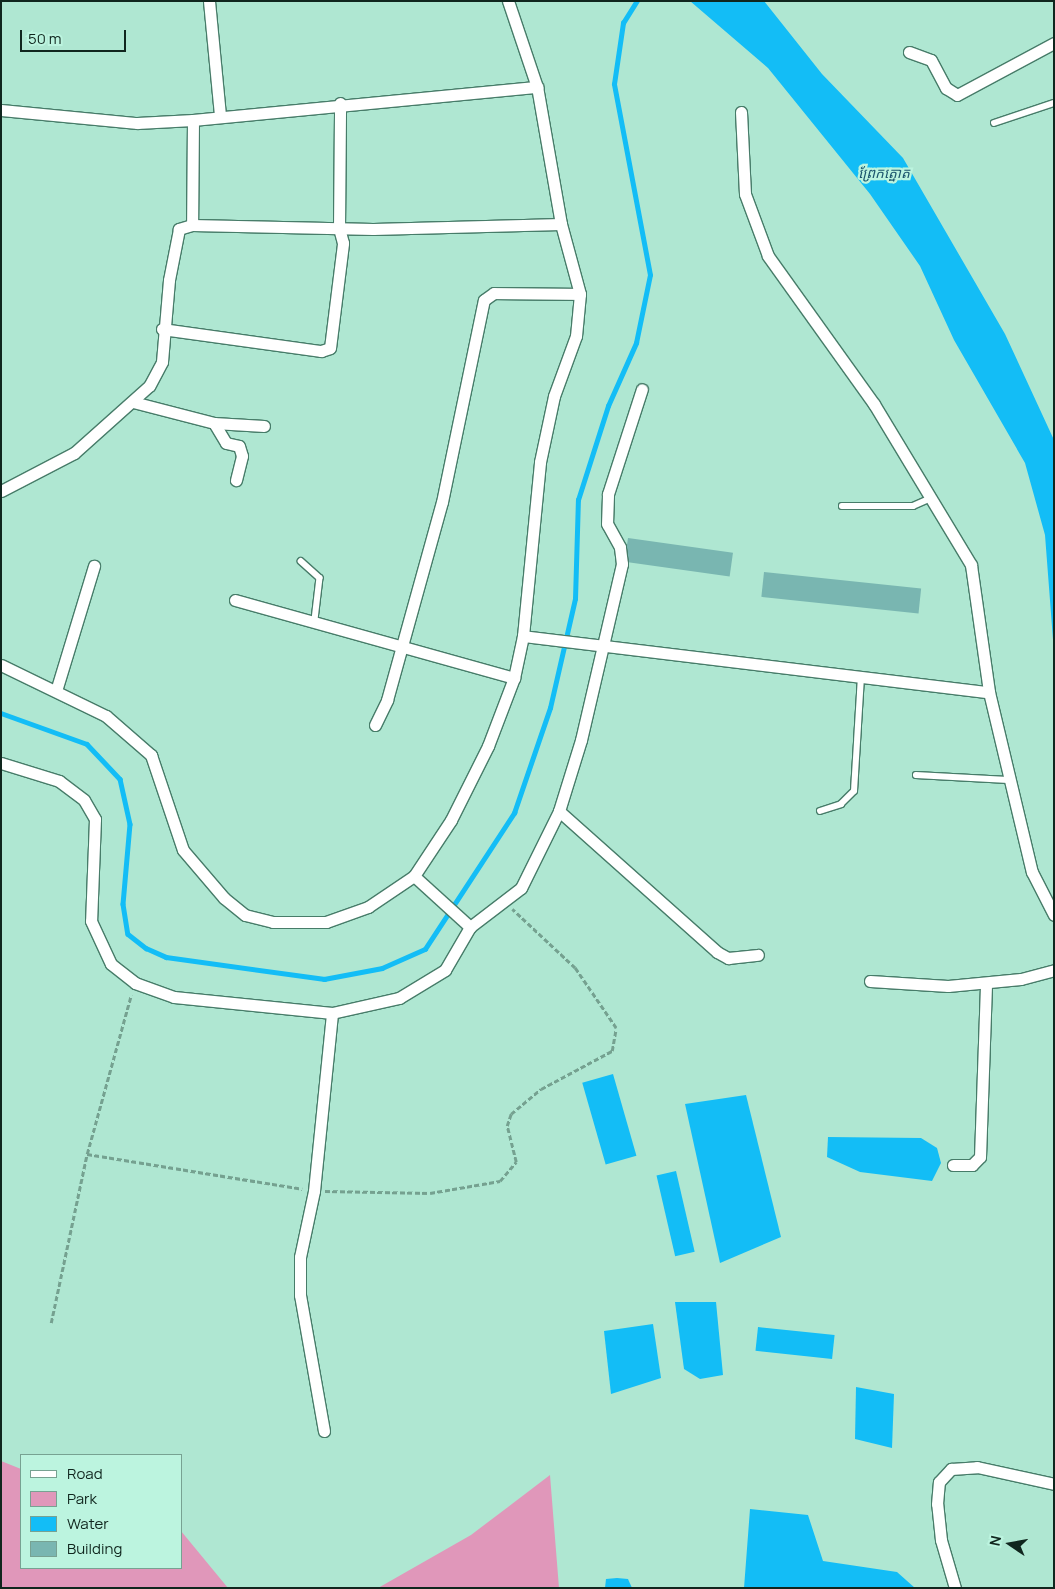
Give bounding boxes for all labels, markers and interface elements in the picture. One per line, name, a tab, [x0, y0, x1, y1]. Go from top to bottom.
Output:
scale bar	[22, 20, 129, 52]
text: 50 m	[28, 28, 62, 49]
water label: ព្រែកត្នោត	[858, 165, 910, 181]
legend	[20, 1454, 182, 1569]
text: Road	[67, 1463, 103, 1484]
text: Park	[67, 1488, 97, 1509]
text: Water	[67, 1513, 109, 1534]
north arrow	[985, 1519, 1035, 1569]
text: N	[985, 1534, 1005, 1548]
text: Building	[67, 1538, 122, 1559]

